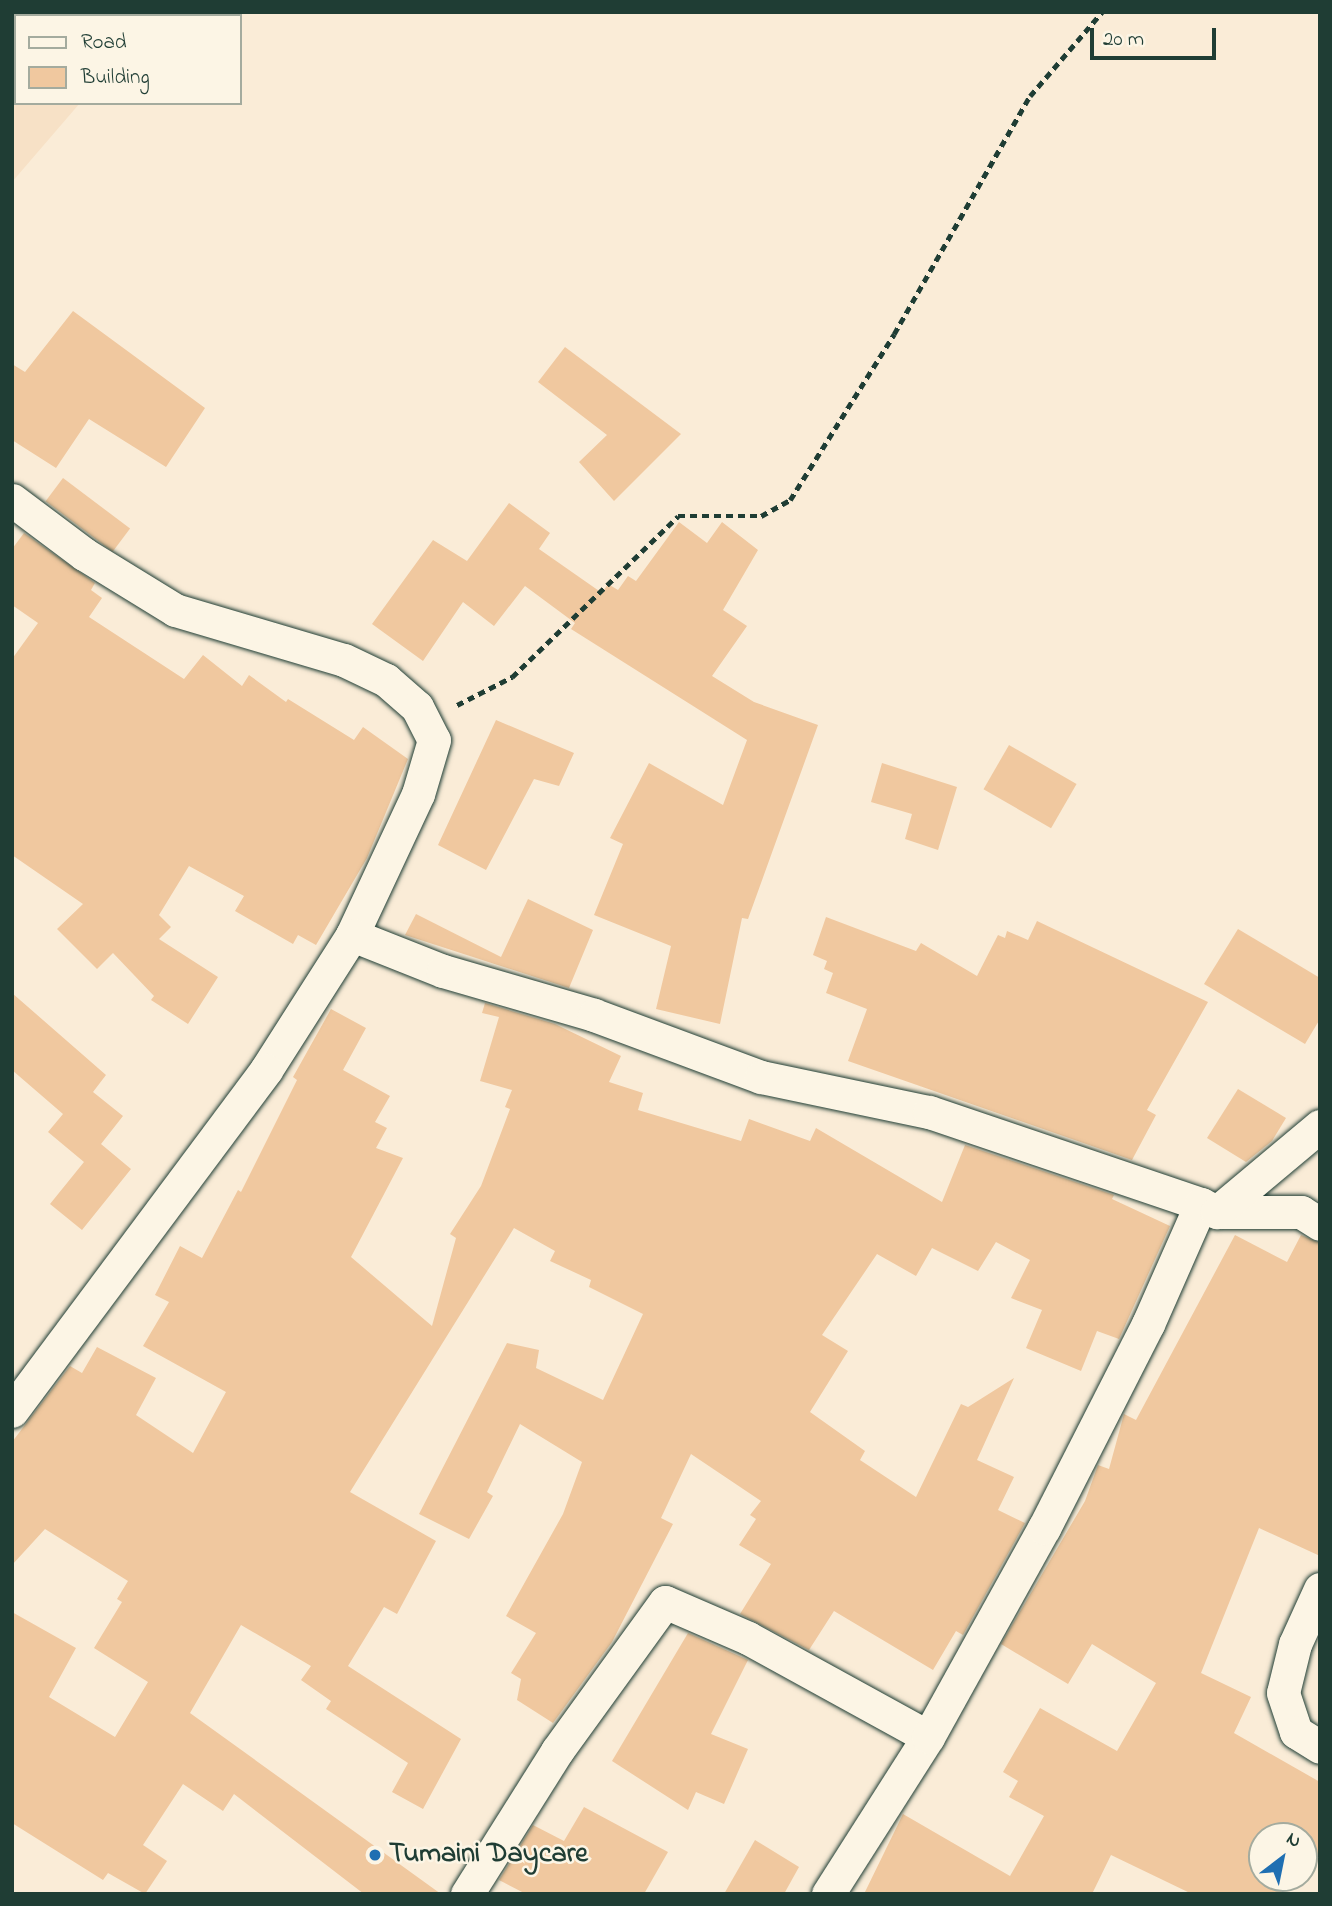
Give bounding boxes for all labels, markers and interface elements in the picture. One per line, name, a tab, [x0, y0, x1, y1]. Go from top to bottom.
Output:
legend	[14, 14, 242, 105]
scale bar	[1094, 14, 1220, 58]
text: 20 m	[1103, 25, 1144, 55]
text: Road	[81, 28, 127, 58]
text: Building	[81, 63, 150, 93]
north arrow	[1248, 1822, 1318, 1892]
text: N	[1281, 1826, 1306, 1855]
place label: Tumaini Daycare	[389, 1838, 588, 1872]
marker: Tumaini Daycare	[367, 1847, 383, 1863]

